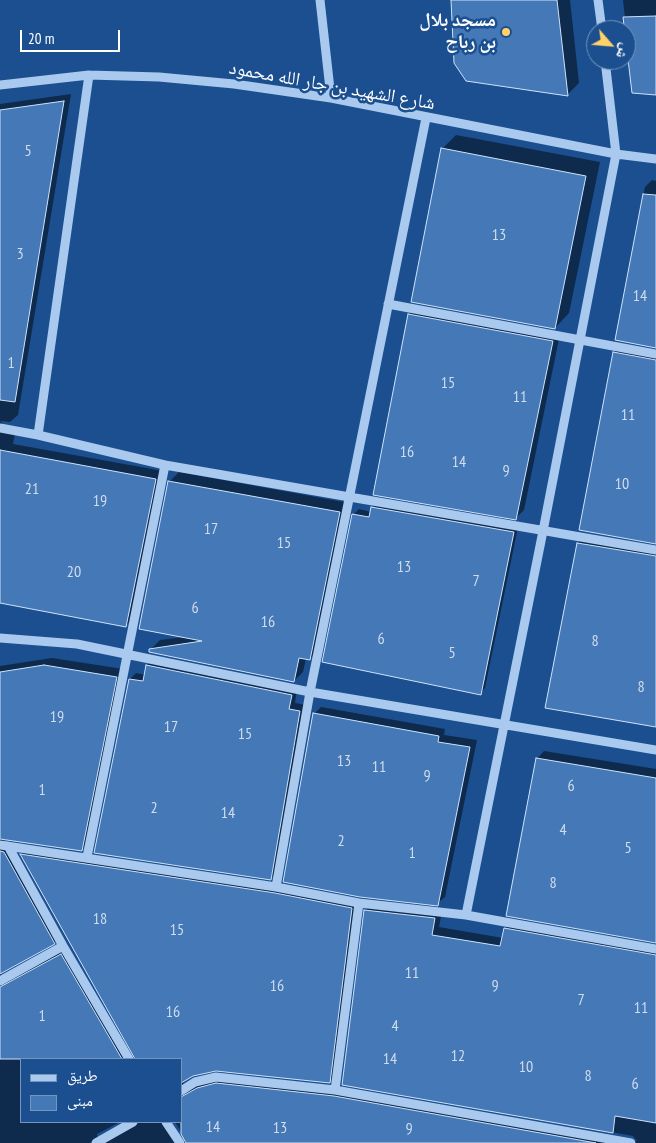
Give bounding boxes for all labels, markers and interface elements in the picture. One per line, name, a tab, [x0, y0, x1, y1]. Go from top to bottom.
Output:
place label: مسجد بلال بن رباح	[419, 10, 496, 54]
scale bar	[22, 20, 122, 52]
north arrow	[586, 20, 636, 70]
marker: مسجد بلال بن رباح	[500, 26, 512, 38]
text: 20 m	[28, 29, 54, 48]
text: ش	[612, 41, 635, 62]
street label: شارع الشهيد بن جار الله محمود	[227, 57, 437, 115]
house number: 5	[24, 141, 32, 161]
house number: 13	[492, 225, 506, 245]
house number: 3	[16, 244, 24, 264]
house number: 14	[633, 286, 647, 306]
house number: 1	[7, 353, 15, 373]
house number: 15	[441, 373, 455, 393]
house number: 11	[513, 387, 527, 407]
house number: 11	[621, 405, 635, 425]
house number: 16	[400, 442, 414, 462]
house number: 14	[452, 452, 466, 472]
house number: 9	[502, 461, 510, 481]
house number: 10	[615, 474, 629, 494]
house number: 21	[25, 479, 39, 499]
house number: 19	[93, 491, 107, 511]
house number: 17	[204, 519, 218, 539]
house number: 15	[277, 533, 291, 553]
house number: 13	[397, 557, 411, 577]
house number: 20	[67, 562, 81, 582]
house number: 7	[472, 571, 480, 591]
house number: 6	[191, 598, 199, 618]
house number: 16	[261, 612, 275, 632]
house number: 6	[377, 629, 385, 649]
house number: 8	[591, 631, 599, 651]
house number: 5	[448, 643, 456, 663]
house number: 8	[637, 677, 645, 697]
house number: 19	[50, 707, 64, 727]
house number: 17	[164, 717, 178, 737]
house number: 15	[238, 724, 252, 744]
house number: 13	[337, 751, 351, 771]
house number: 11	[372, 757, 386, 777]
house number: 9	[423, 766, 431, 786]
house number: 6	[567, 776, 575, 796]
house number: 1	[38, 780, 46, 800]
house number: 2	[150, 798, 158, 818]
house number: 14	[221, 803, 235, 823]
house number: 4	[559, 820, 567, 840]
house number: 2	[337, 831, 345, 851]
house number: 5	[624, 838, 632, 858]
house number: 1	[408, 843, 416, 863]
house number: 8	[549, 873, 557, 893]
house number: 18	[93, 909, 107, 929]
house number: 15	[170, 920, 184, 940]
house number: 11	[405, 963, 419, 983]
house number: 16	[270, 976, 284, 996]
house number: 9	[491, 976, 499, 996]
house number: 7	[577, 990, 585, 1010]
house number: 11	[634, 998, 648, 1018]
house number: 16	[166, 1002, 180, 1022]
house number: 1	[38, 1006, 46, 1026]
house number: 4	[391, 1016, 399, 1036]
house number: 12	[451, 1046, 465, 1066]
house number: 14	[383, 1049, 397, 1069]
house number: 10	[519, 1057, 533, 1077]
legend	[20, 1058, 182, 1123]
text: طريق	[67, 1066, 98, 1085]
house number: 8	[584, 1066, 592, 1086]
house number: 6	[631, 1074, 639, 1094]
text: مبنى	[67, 1091, 93, 1110]
house number: 14	[206, 1117, 220, 1137]
house number: 13	[273, 1118, 287, 1138]
house number: 9	[405, 1119, 413, 1139]

